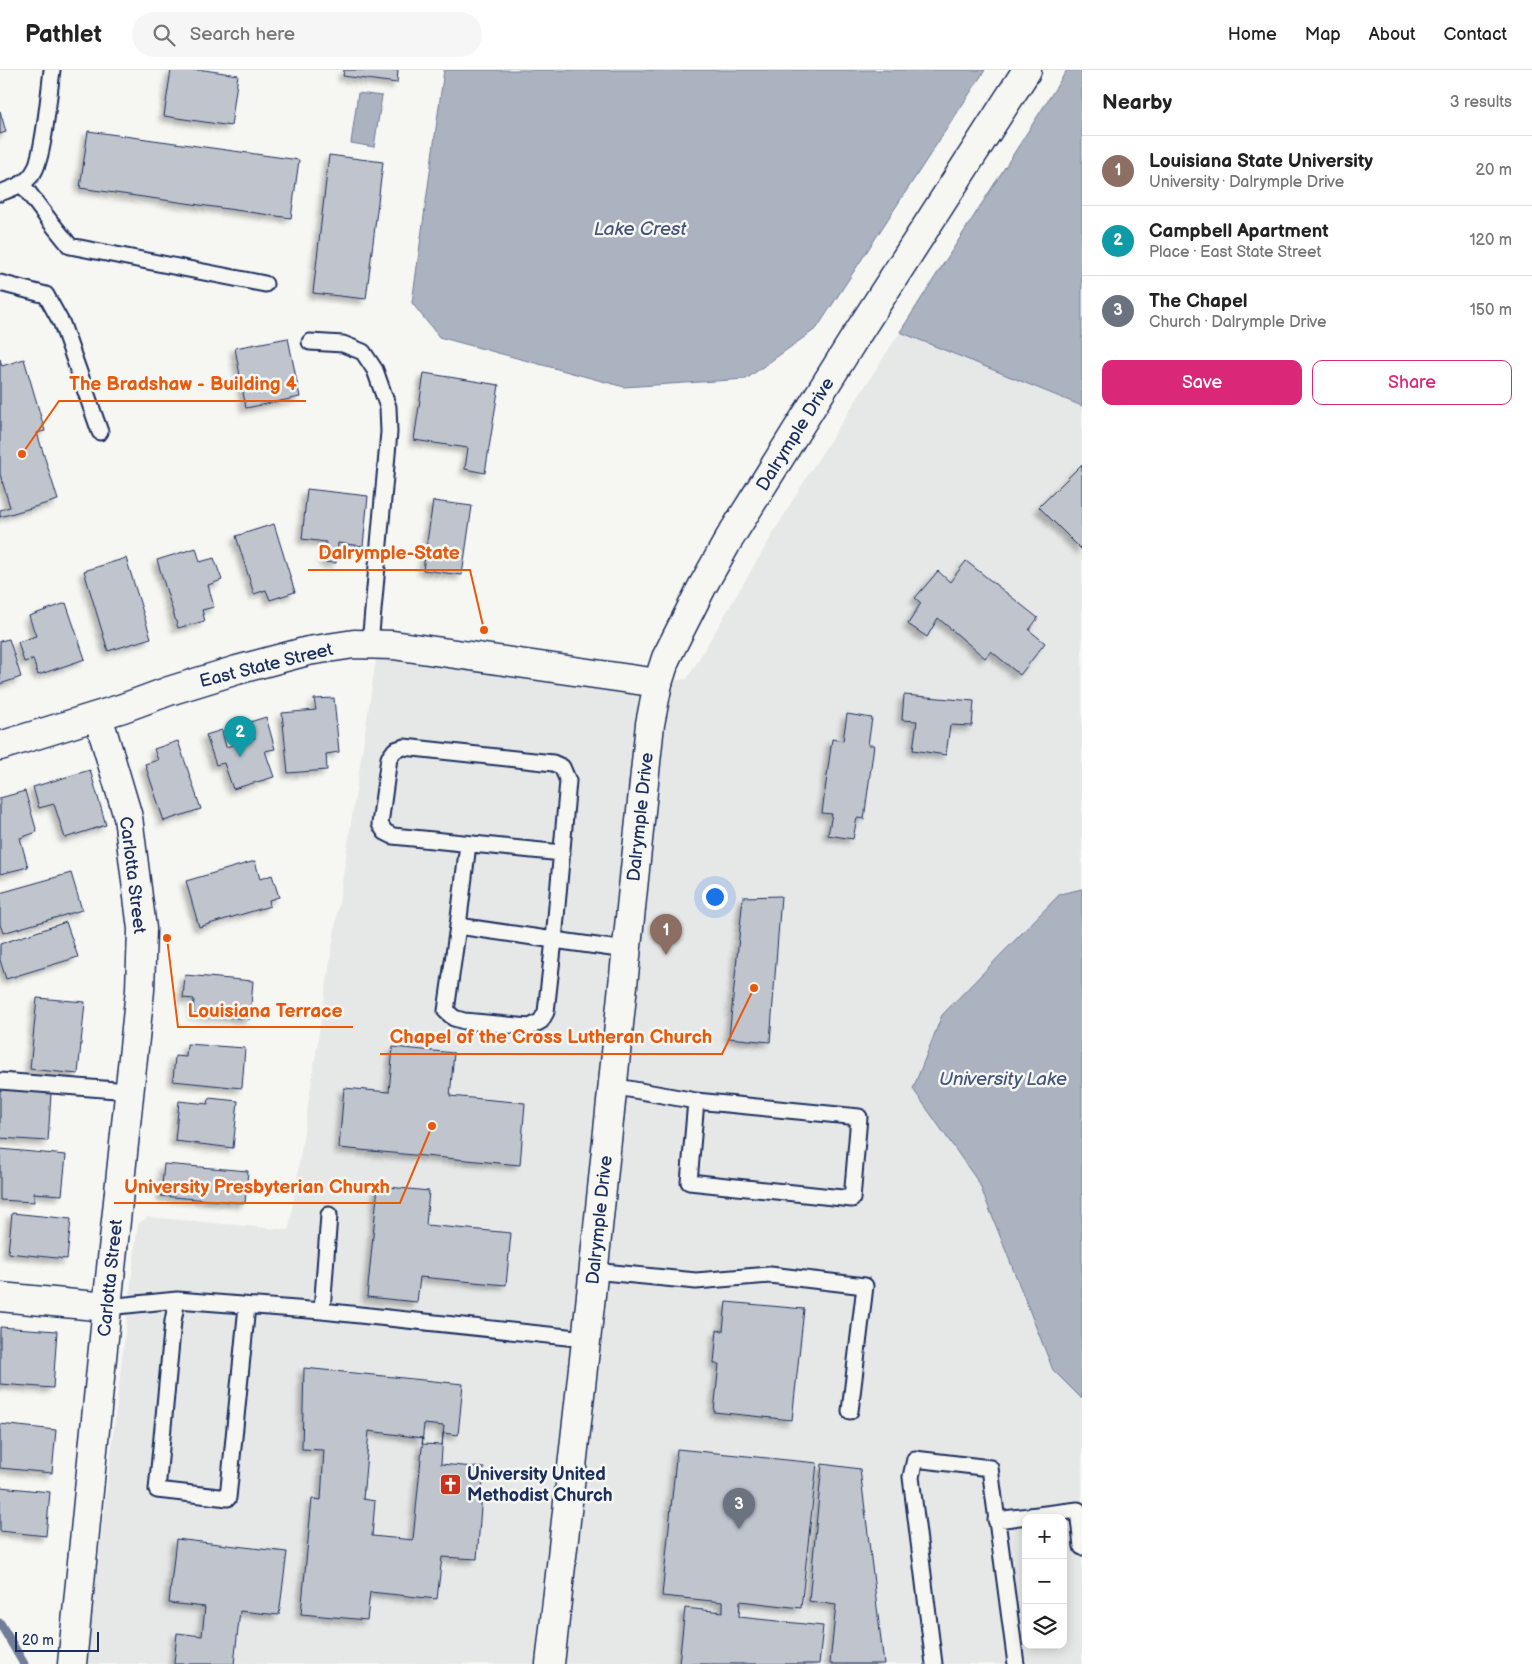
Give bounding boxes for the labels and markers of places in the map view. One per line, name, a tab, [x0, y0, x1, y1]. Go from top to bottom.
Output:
callout: The Bradshaw - Building 4	[59, 367, 306, 401]
callout: Dalrymple-State	[308, 536, 470, 570]
pin: 2	[224, 716, 256, 757]
pin: 1	[650, 914, 682, 955]
callout: Louisiana Terrace	[178, 993, 353, 1027]
callout: Chapel of the Cross Lutheran Church	[380, 1020, 722, 1054]
callout: University Presbyterian Churxh	[114, 1169, 400, 1203]
place label: University United Methodist Church	[467, 1464, 613, 1506]
church icon: University United Methodist Church	[439, 1472, 463, 1496]
pin: 3	[723, 1488, 755, 1529]

